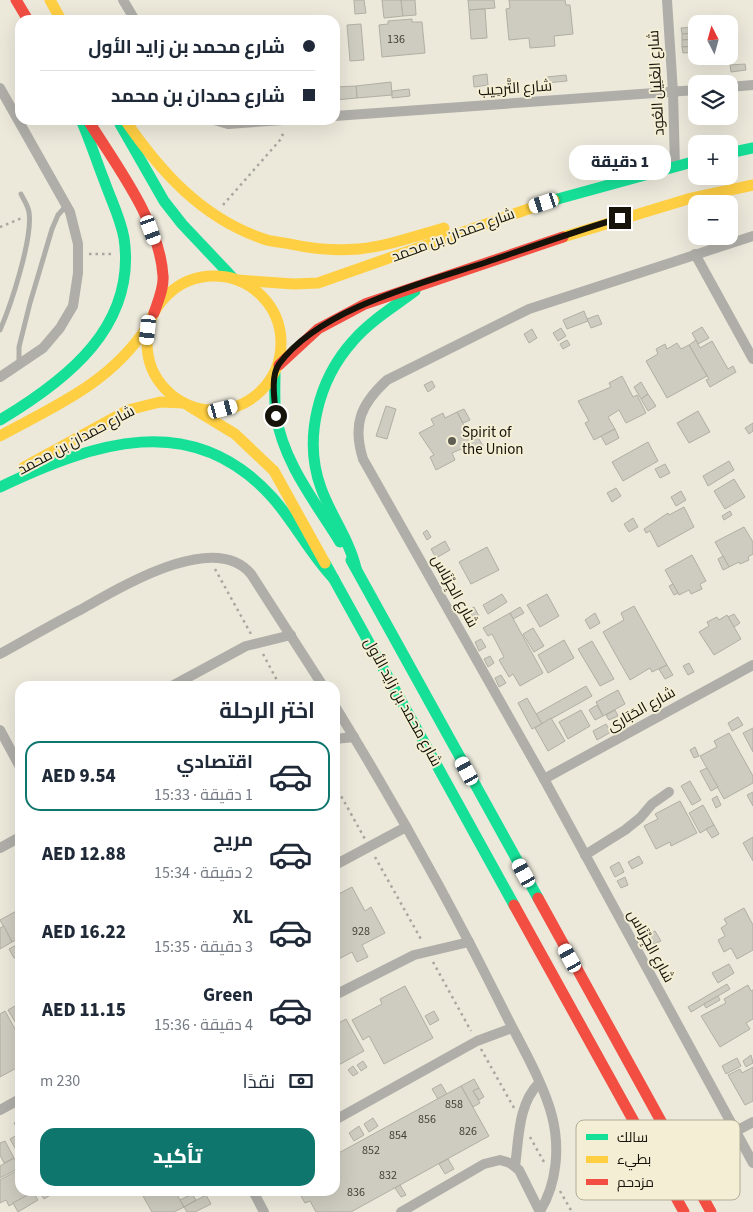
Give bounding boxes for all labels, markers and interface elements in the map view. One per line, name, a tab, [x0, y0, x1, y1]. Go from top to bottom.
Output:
north arrow	[688, 15, 738, 65]
map controls	[688, 15, 738, 245]
street label: شارع الغَلِيل العُود	[643, 30, 670, 136]
house number: 136	[387, 31, 405, 48]
text: شارع محمد بن زايد الأول	[88, 34, 285, 61]
street label: شارع التَّرحِيب	[477, 75, 553, 102]
button: layers	[688, 75, 738, 125]
text: شارع حمدان بن محمد	[111, 83, 285, 110]
button: +	[688, 135, 738, 185]
callout: 1 دقيقة	[569, 146, 671, 180]
text: 1 دقيقة	[591, 151, 649, 173]
car	[527, 191, 560, 215]
button: −	[688, 195, 738, 245]
street label: شارع حمدان بن محمد	[389, 203, 518, 268]
route end	[609, 207, 631, 229]
car	[138, 213, 163, 247]
car	[138, 314, 157, 346]
car	[206, 398, 239, 420]
street label: شارع حمدان بن محمد	[14, 401, 139, 480]
route start	[265, 405, 287, 427]
place label: Spirit of the Union	[462, 422, 524, 460]
marker: Spirit of the Union	[446, 435, 458, 447]
street label: شارع الجِرْنَاس	[426, 551, 483, 631]
street label: شارع محمد بن زايد الأول	[358, 634, 447, 770]
street label: شارع الحَبَارى	[603, 682, 679, 737]
text: اختر الرحلة	[219, 695, 315, 727]
text: اقتصادي	[177, 749, 253, 776]
icon: car	[268, 754, 313, 799]
car	[453, 754, 480, 788]
text: AED 9.54	[42, 763, 116, 790]
text: 1 دقيقة · 15:33	[154, 784, 253, 806]
text: مريح	[213, 827, 253, 854]
icon: car	[268, 832, 313, 877]
text: AED 12.88	[42, 841, 126, 868]
car	[510, 856, 537, 890]
text: 2 دقيقة · 15:34	[154, 862, 253, 884]
text: XL	[232, 904, 253, 931]
street label: شارع الجِرْنَاس	[622, 906, 679, 986]
icon: car	[268, 910, 313, 955]
text: AED 16.22	[42, 919, 126, 946]
house number: 928	[352, 923, 370, 940]
text: 3 دقيقة · 15:35	[154, 936, 253, 958]
car	[556, 941, 583, 975]
text: Green	[203, 982, 253, 1009]
icon: car	[268, 988, 313, 1033]
text: AED 11.15	[42, 997, 126, 1024]
text: 4 دقيقة · 15:36	[154, 1014, 253, 1036]
icon: cash	[287, 1067, 315, 1095]
text: نقدًا	[243, 1069, 275, 1096]
text: 230 m	[40, 1070, 80, 1092]
house number: 858	[445, 1096, 463, 1113]
house number: 856	[418, 1111, 436, 1128]
legend	[576, 1120, 740, 1200]
house number: 826	[459, 1123, 477, 1140]
house number: 854	[389, 1127, 407, 1144]
button: تأكيد	[40, 1128, 315, 1186]
text: سالك	[617, 1128, 648, 1148]
house number: 852	[362, 1142, 380, 1159]
text: بطيء	[617, 1150, 651, 1171]
house number: 832	[379, 1167, 397, 1184]
text: مزدحم	[617, 1173, 654, 1193]
house number: 836	[347, 1184, 365, 1201]

